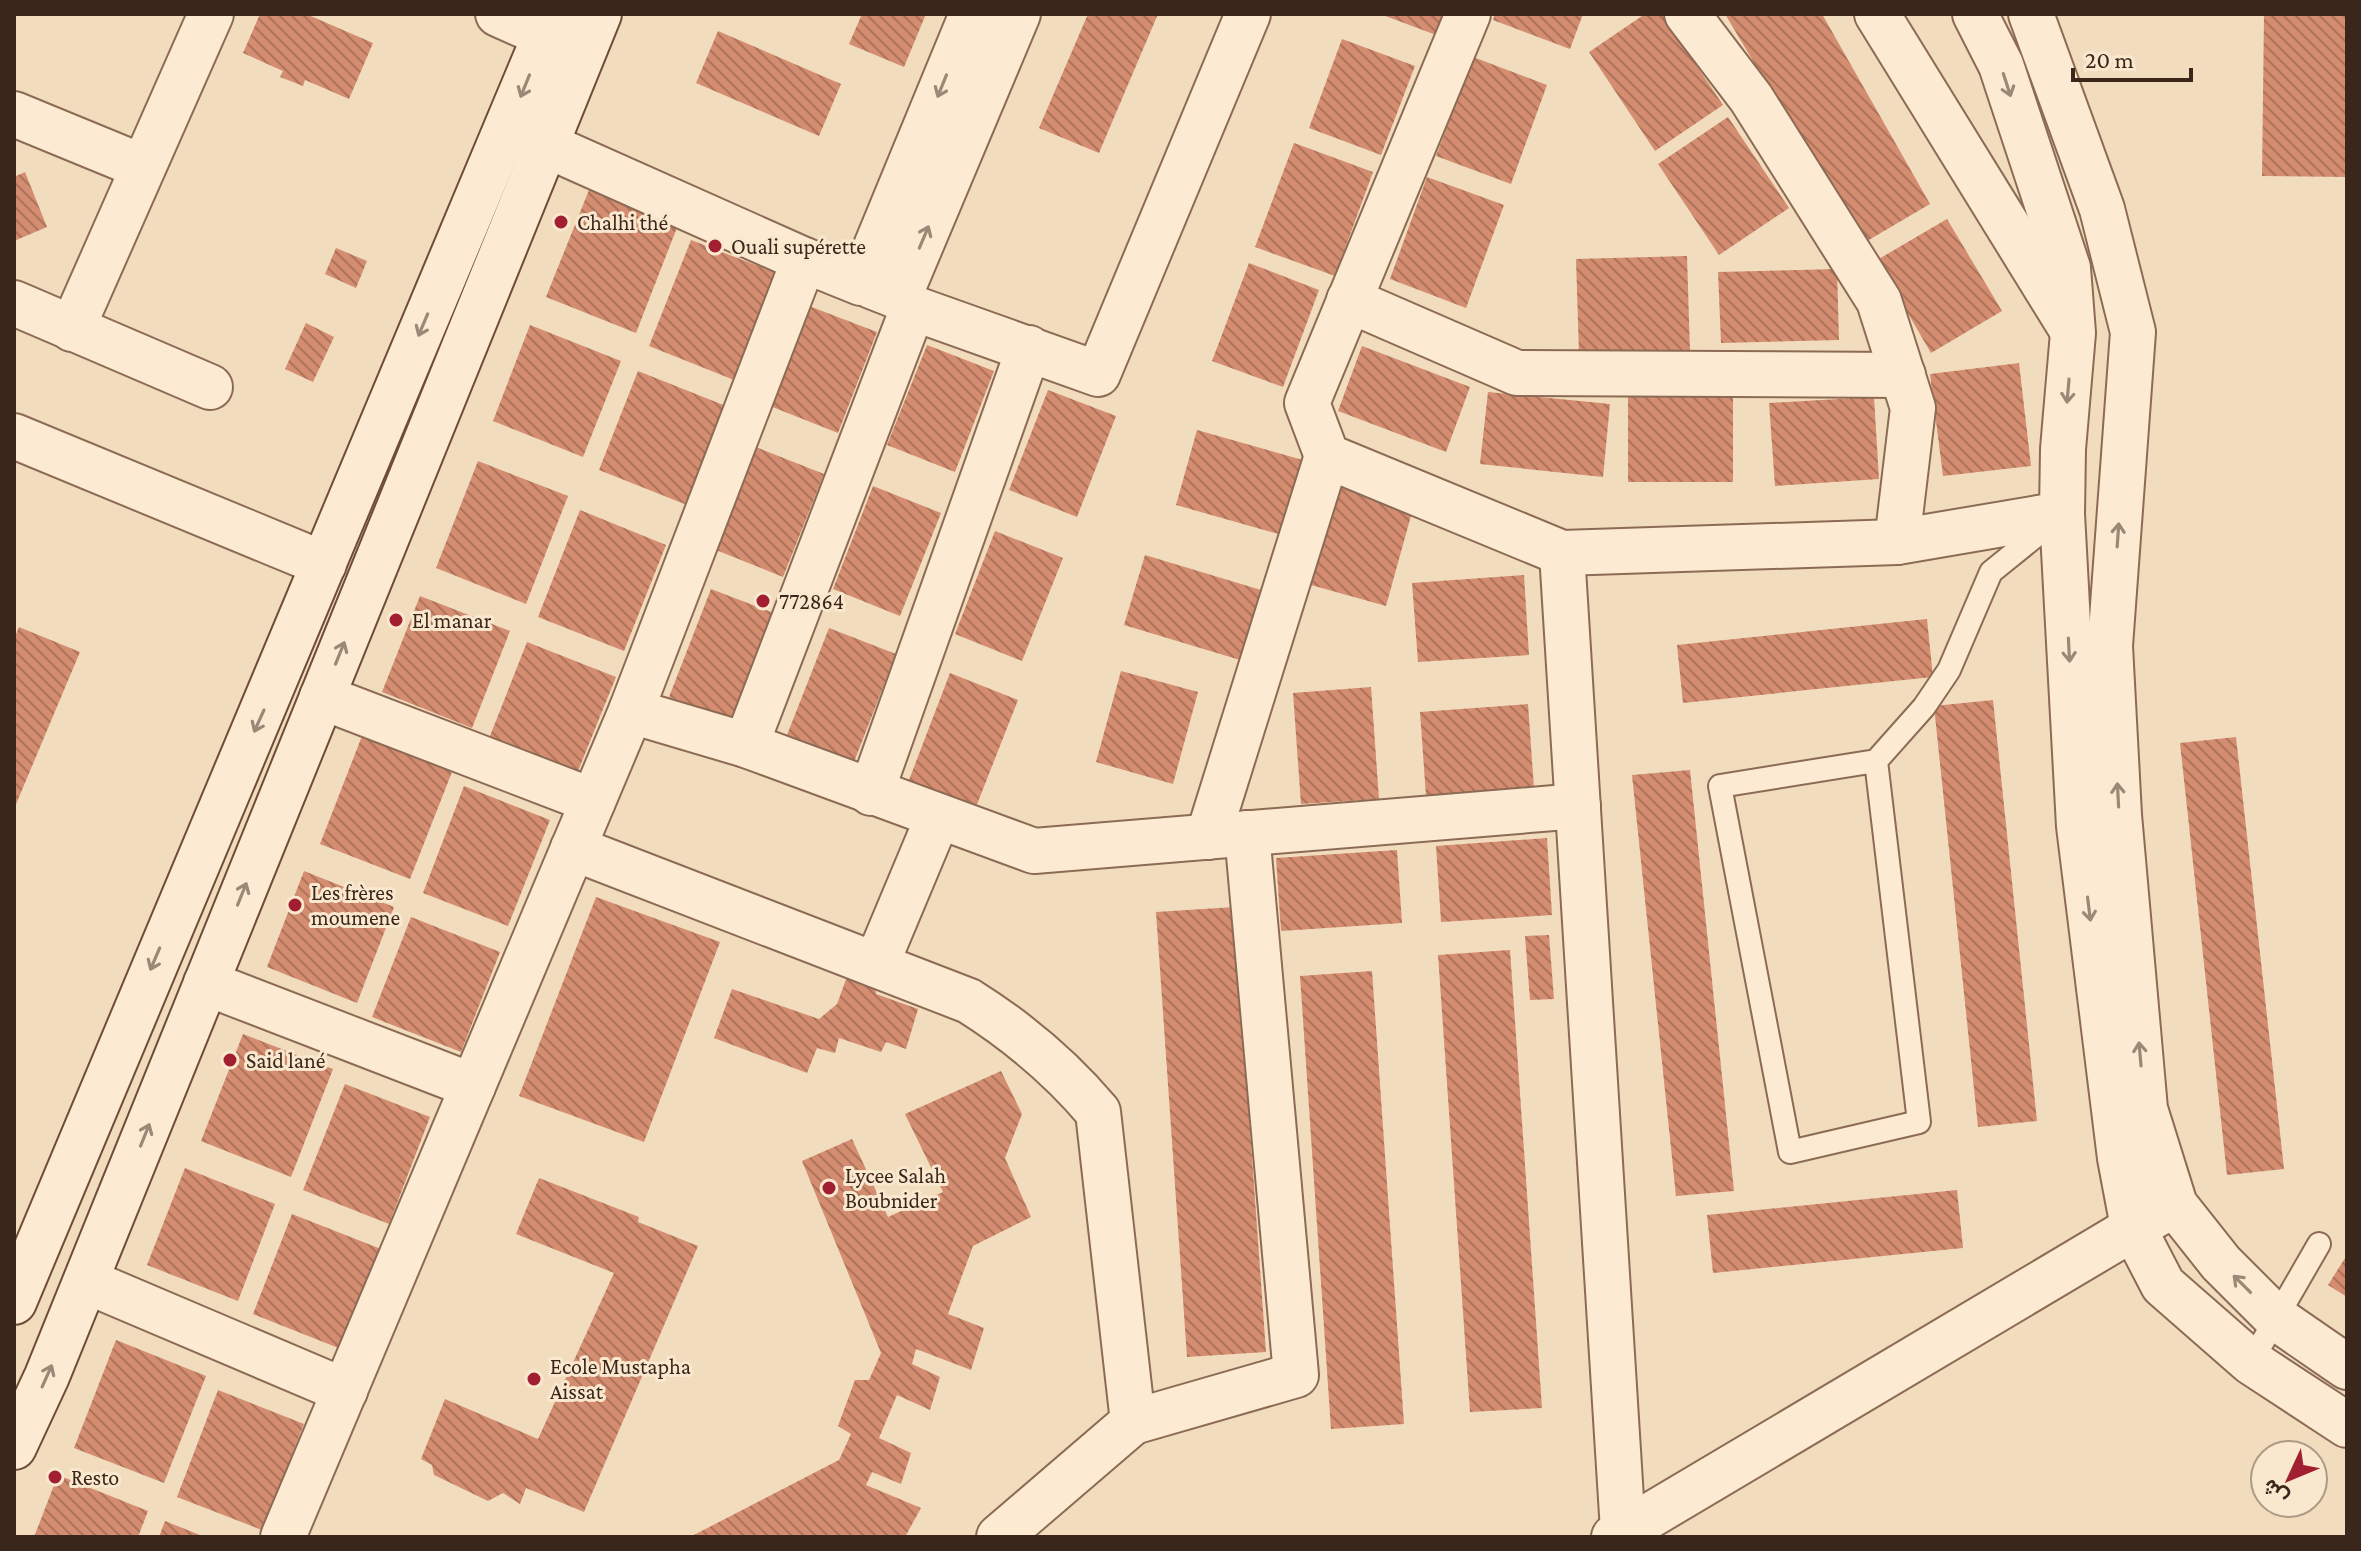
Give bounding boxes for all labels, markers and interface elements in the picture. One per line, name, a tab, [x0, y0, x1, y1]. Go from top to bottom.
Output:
scale bar	[2073, 32, 2191, 82]
text: 20 m	[2085, 46, 2134, 73]
one-way arrow	[2001, 72, 2016, 97]
one-way arrow	[517, 73, 531, 98]
one-way arrow	[934, 73, 948, 98]
place label: Chalhi thé	[577, 210, 668, 235]
marker: Chalhi thé	[552, 213, 570, 231]
one-way arrow	[918, 225, 933, 250]
place label: Ouali supérette	[731, 234, 866, 259]
marker: Ouali supérette	[706, 237, 724, 255]
one-way arrow	[414, 313, 429, 337]
one-way arrow	[2060, 377, 2075, 404]
one-way arrow	[2111, 522, 2126, 549]
place label: 772864	[779, 589, 844, 614]
marker: 772864	[754, 592, 772, 610]
place label: El manar	[412, 608, 492, 633]
marker: El manar	[387, 611, 405, 629]
one-way arrow	[2062, 636, 2077, 663]
one-way arrow	[334, 641, 348, 666]
one-way arrow	[250, 708, 265, 733]
one-way arrow	[2110, 782, 2125, 809]
place label: Les frères moumene	[311, 880, 400, 930]
one-way arrow	[236, 882, 251, 907]
marker: Les frères moumene	[286, 896, 304, 914]
one-way arrow	[2082, 896, 2097, 921]
one-way arrow	[147, 946, 162, 971]
one-way arrow	[2133, 1041, 2148, 1068]
place label: Said lané	[246, 1048, 325, 1073]
marker: Said lané	[221, 1051, 239, 1069]
one-way arrow	[138, 1123, 153, 1148]
place label: Lycee Salah Boubnider	[845, 1163, 946, 1213]
marker: Lycee Salah Boubnider	[820, 1179, 838, 1197]
one-way arrow	[2232, 1275, 2252, 1294]
place label: Ecole Mustapha Aissat	[550, 1354, 691, 1404]
one-way arrow	[40, 1364, 55, 1389]
marker: Ecole Mustapha Aissat	[525, 1370, 543, 1388]
north arrow	[2249, 1439, 2329, 1519]
place label: Resto	[71, 1465, 119, 1490]
marker: Resto	[46, 1468, 64, 1486]
text: ش	[2257, 1474, 2294, 1511]

